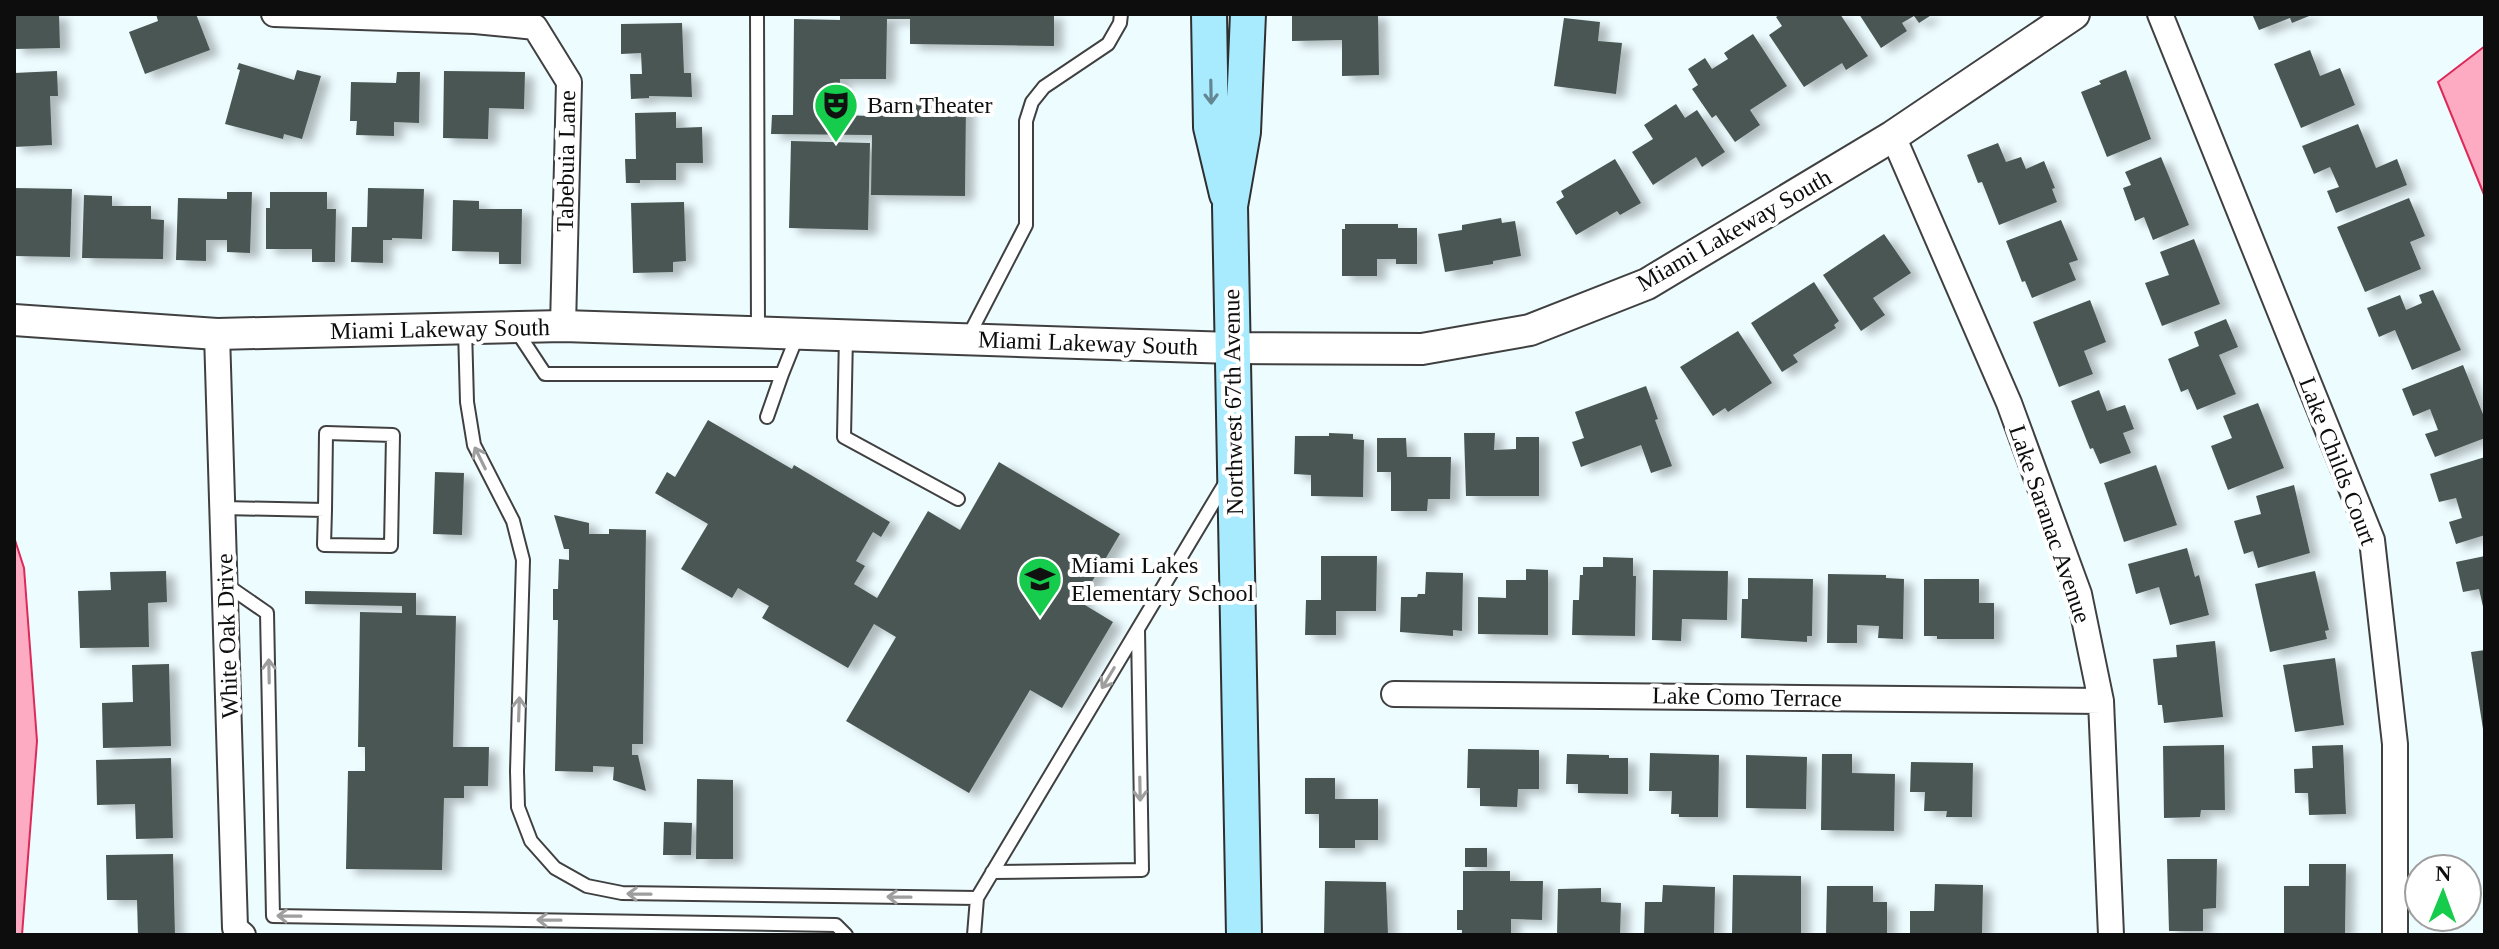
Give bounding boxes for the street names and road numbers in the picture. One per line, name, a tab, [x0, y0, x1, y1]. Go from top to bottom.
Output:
street label: Tabebuia Lane	[552, 90, 580, 232]
street label: Miami Lakeway South	[1632, 164, 1836, 296]
street label: Northwest 67th Avenue	[1218, 289, 1248, 515]
street label: Miami Lakeway South	[330, 314, 550, 344]
street label: Miami Lakeway South	[978, 326, 1198, 360]
street label: Lake Childs Court	[2294, 374, 2382, 549]
street label: Lake Saranac Avenue	[2004, 422, 2096, 626]
street label: White Oak Drive	[211, 553, 243, 719]
street label: Lake Como Terrace	[1652, 682, 1842, 712]

